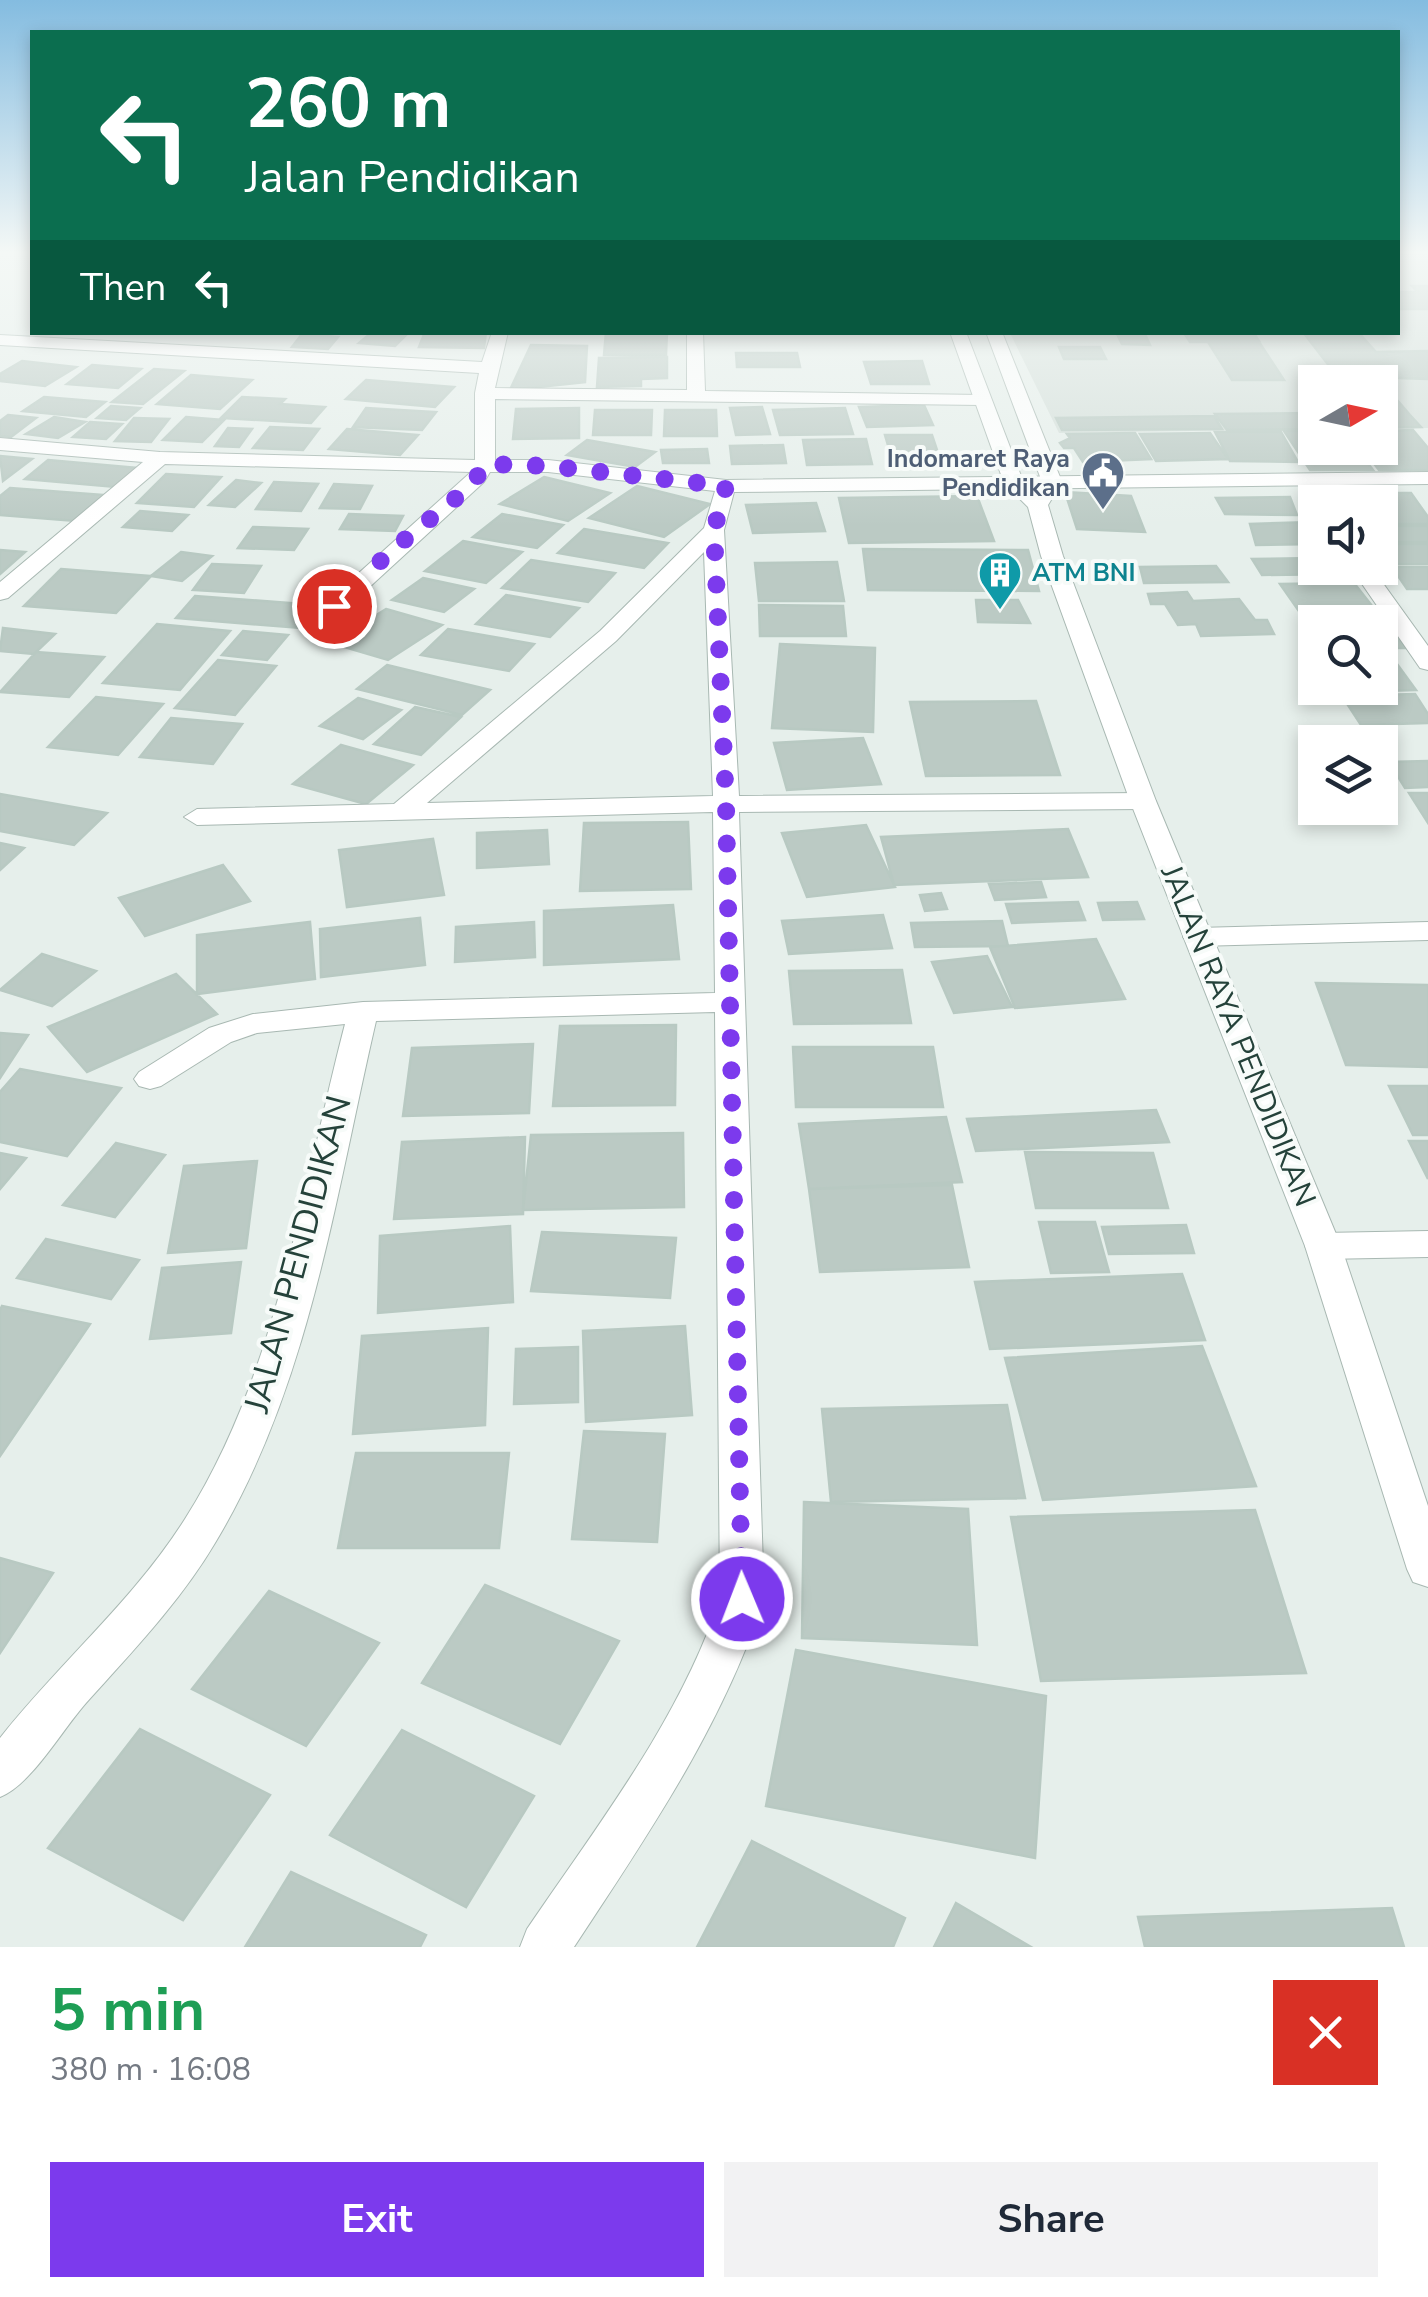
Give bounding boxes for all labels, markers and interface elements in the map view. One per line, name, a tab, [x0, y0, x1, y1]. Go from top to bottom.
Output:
text: 260 m	[245, 56, 451, 152]
icon: left	[80, 70, 210, 200]
text: Jalan Pendidikan	[245, 147, 580, 208]
icon: left	[186, 260, 241, 315]
text: Then	[80, 262, 166, 313]
north arrow	[1298, 365, 1398, 465]
map controls	[1298, 365, 1398, 825]
place label: Indomaret Raya Pendidikan	[887, 442, 1070, 505]
public building icon: Indomaret Raya Pendidikan	[1080, 450, 1126, 511]
button: sound	[1298, 485, 1398, 585]
building icon: ATM BNI	[977, 550, 1023, 611]
place label: ATM BNI	[1032, 556, 1136, 590]
pin	[292, 564, 377, 649]
icon: arrive	[307, 579, 362, 634]
button: search	[1298, 605, 1398, 705]
button: layers	[1298, 725, 1398, 825]
street label: JALAN RAYA PENDIDIKAN	[1150, 858, 1325, 1213]
street label: JALAN PENDIDIKAN	[233, 1090, 363, 1419]
position arrow	[690, 1547, 794, 1651]
text: 5 min	[50, 1969, 205, 2051]
button: close	[1273, 1980, 1378, 2085]
text: 380 m · 16:08	[50, 2048, 251, 2091]
button: Exit	[50, 2162, 704, 2277]
button: Share	[724, 2162, 1378, 2277]

